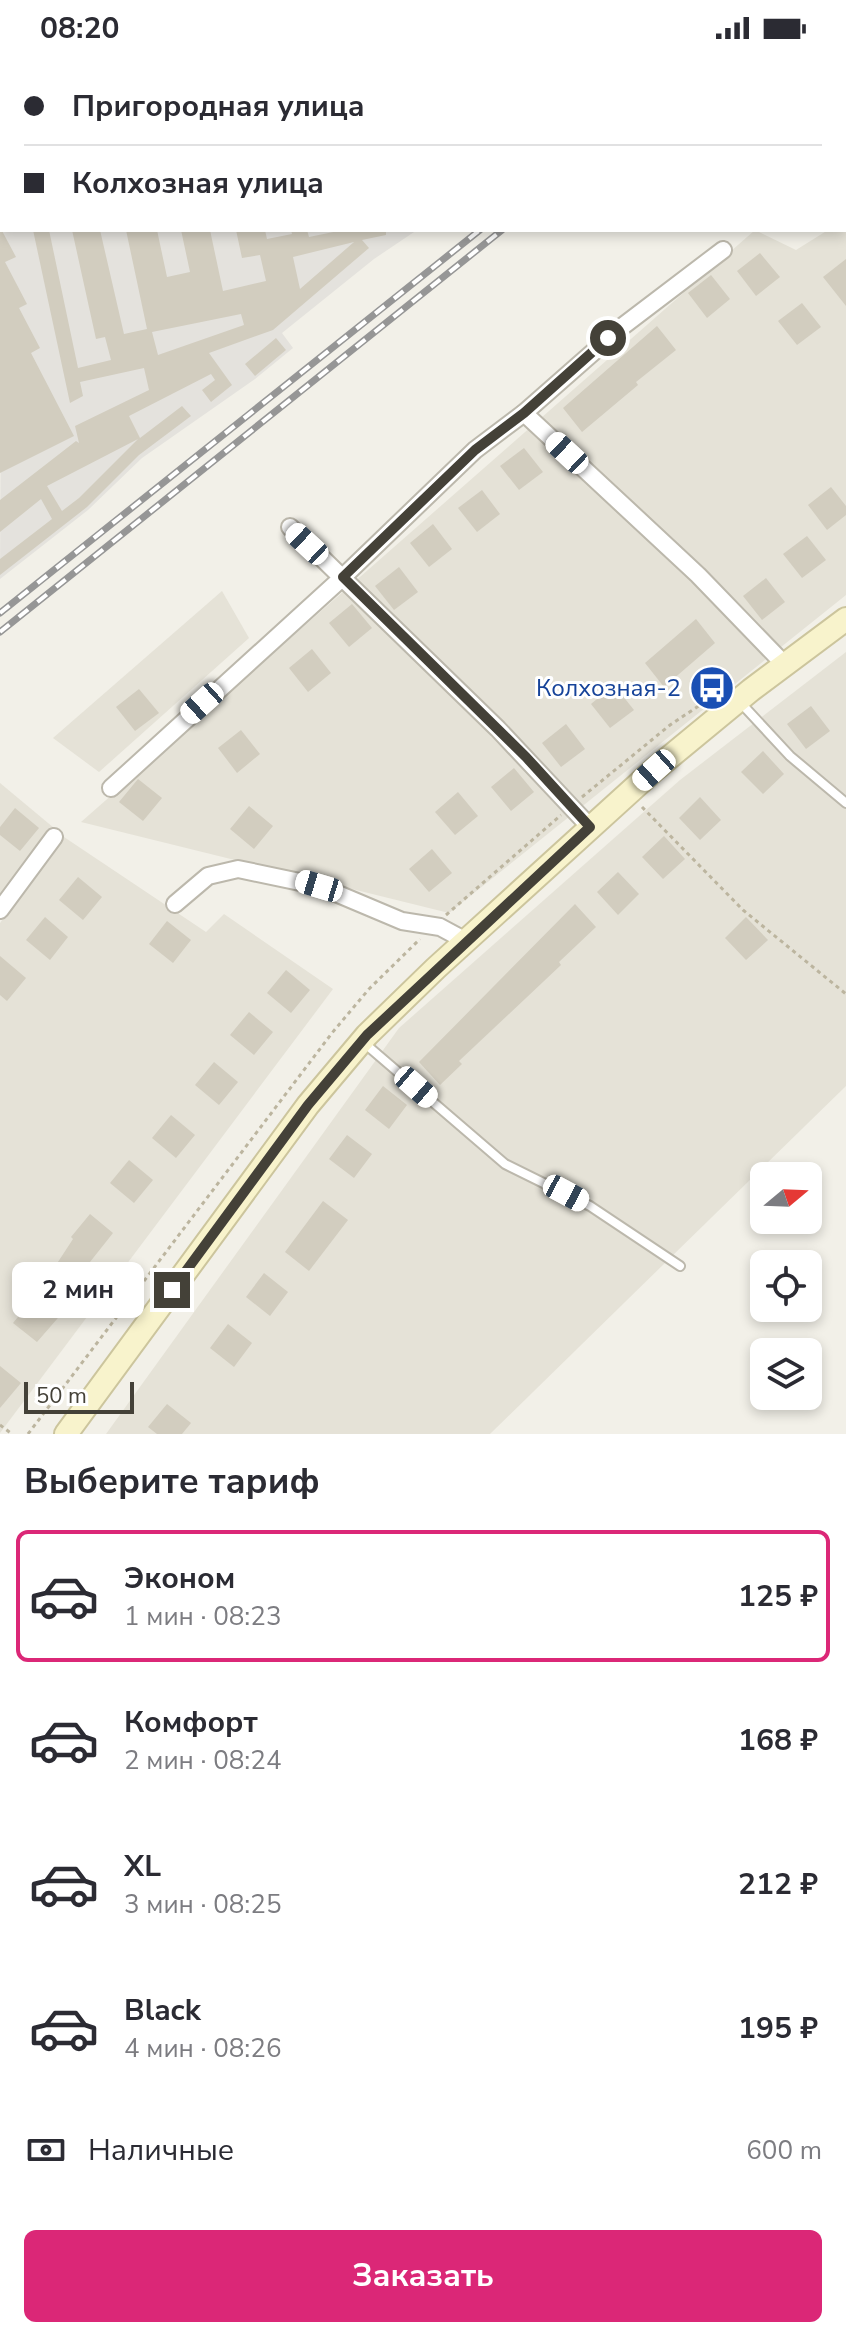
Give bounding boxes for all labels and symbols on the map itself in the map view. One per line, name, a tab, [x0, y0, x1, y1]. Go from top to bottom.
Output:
route start	[590, 320, 626, 356]
car	[541, 428, 593, 478]
car	[281, 519, 333, 569]
bus stop icon: Колхозная-2	[688, 664, 736, 712]
place label: Колхозная-2	[536, 672, 681, 704]
car	[176, 678, 228, 728]
car	[628, 745, 680, 795]
car	[293, 868, 345, 904]
car	[390, 1062, 442, 1112]
north arrow	[750, 1162, 822, 1234]
car	[539, 1171, 593, 1215]
callout: 2 мин	[12, 1262, 144, 1318]
route end	[154, 1272, 190, 1308]
scale bar	[24, 1378, 134, 1414]

